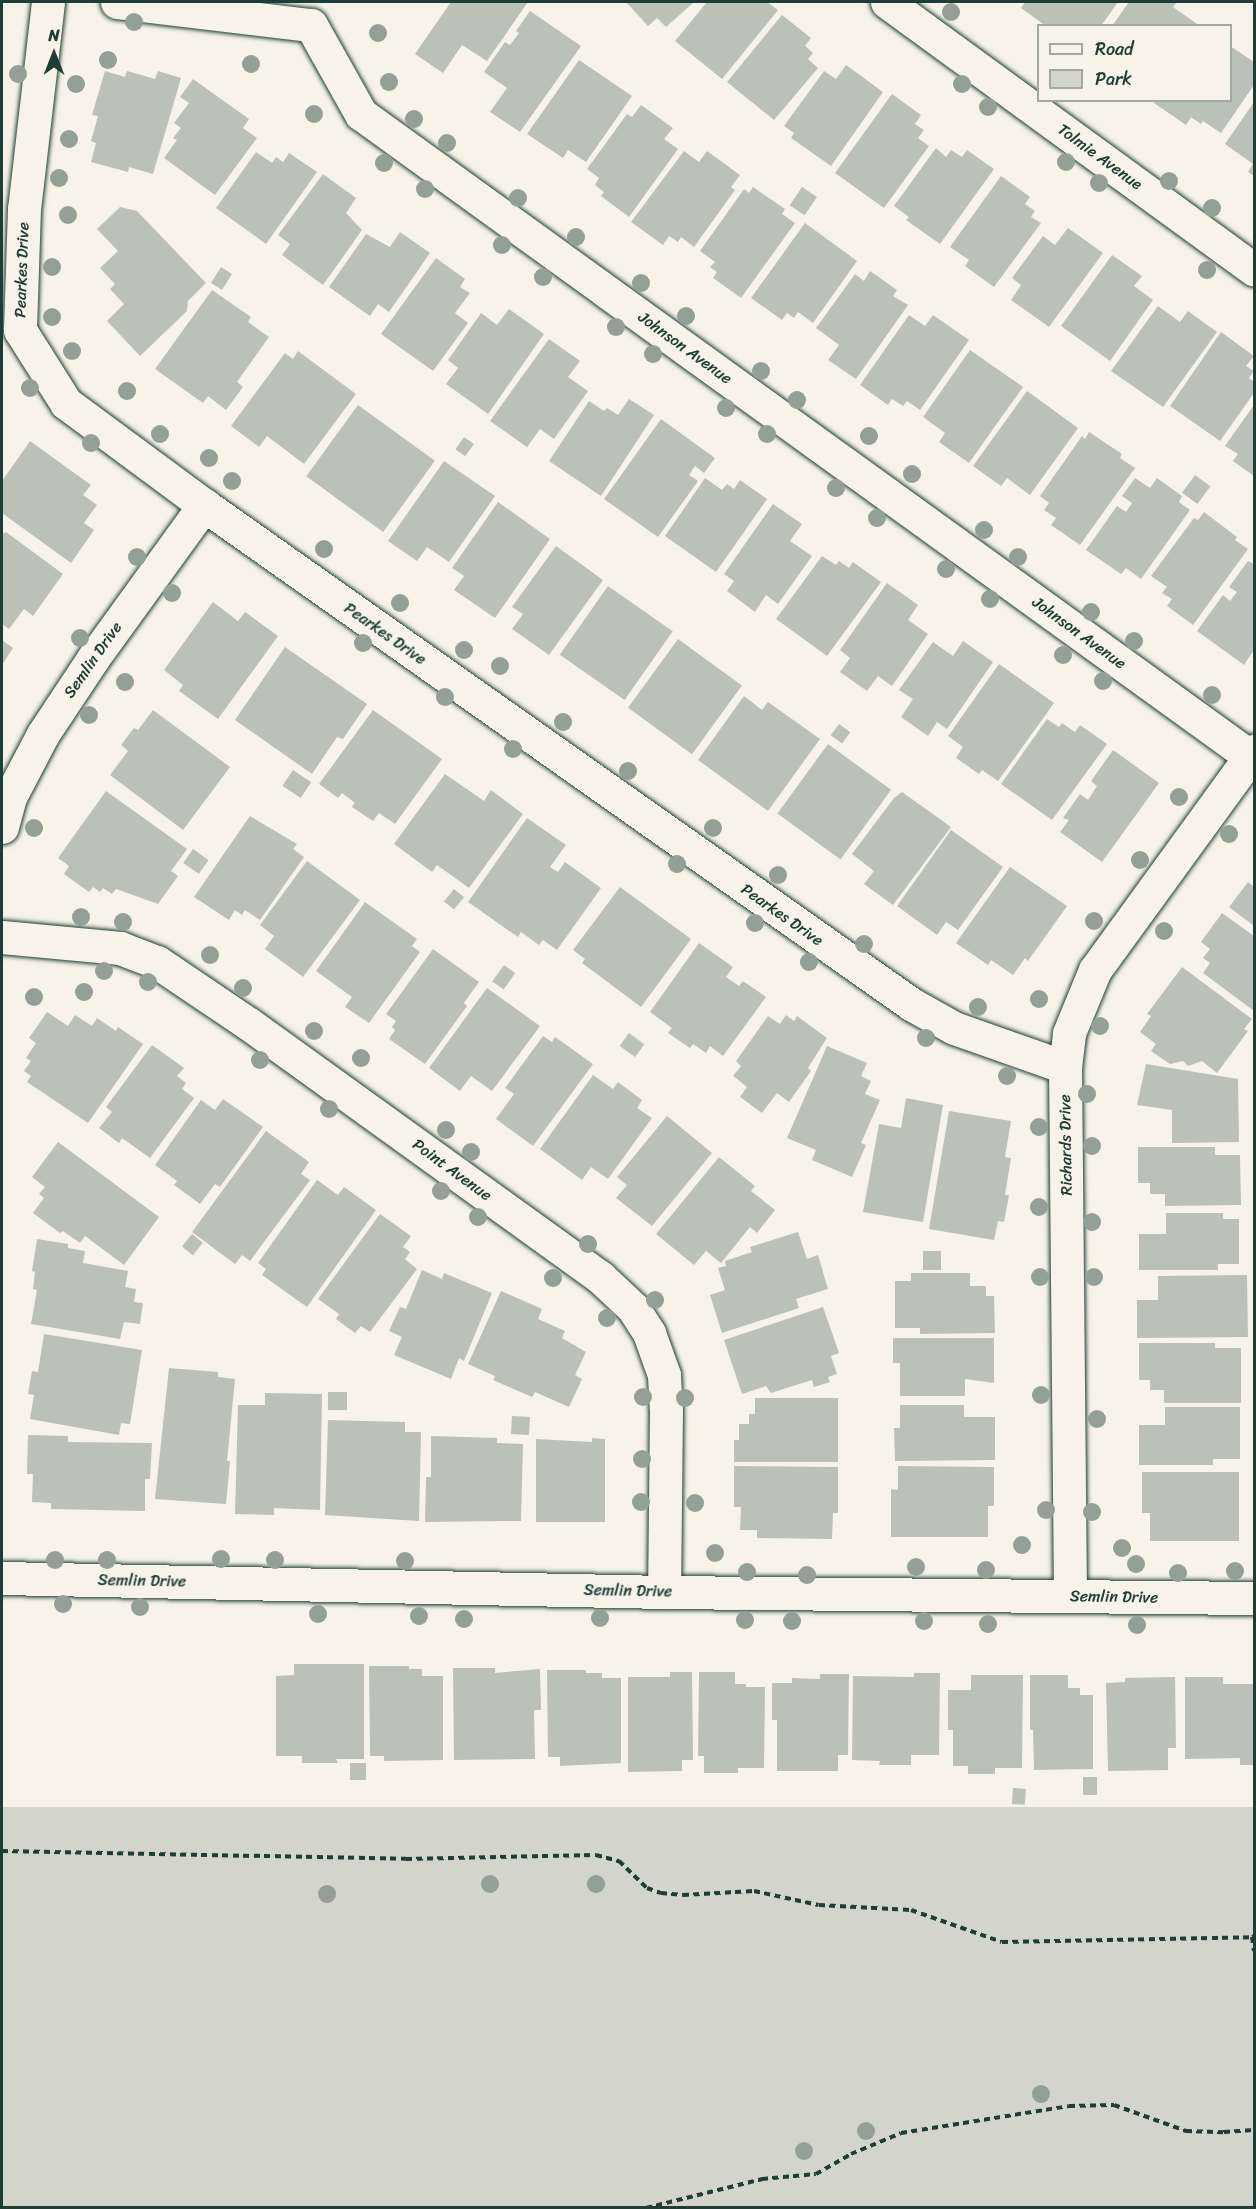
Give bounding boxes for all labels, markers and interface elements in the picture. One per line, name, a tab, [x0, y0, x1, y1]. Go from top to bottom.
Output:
text: N	[48, 21, 60, 50]
north arrow	[24, 24, 84, 84]
legend	[1037, 24, 1232, 102]
text: Road	[1095, 33, 1134, 65]
text: Park	[1095, 63, 1132, 95]
street label: Tolmie Avenue	[1054, 120, 1146, 194]
street label: Pearkes Drive	[11, 222, 33, 318]
street label: Johnson Avenue	[634, 308, 736, 388]
street label: Johnson Avenue	[1028, 593, 1130, 673]
street label: Pearkes Drive	[340, 599, 430, 669]
street label: Semlin Drive	[60, 618, 126, 702]
street label: Pearkes Drive	[737, 880, 827, 950]
street label: Richards Drive	[1056, 1094, 1076, 1196]
street label: Point Avenue	[409, 1135, 495, 1205]
street label: Semlin Drive	[98, 1571, 186, 1591]
street label: Semlin Drive	[584, 1581, 672, 1601]
street label: Semlin Drive	[1070, 1587, 1158, 1607]

